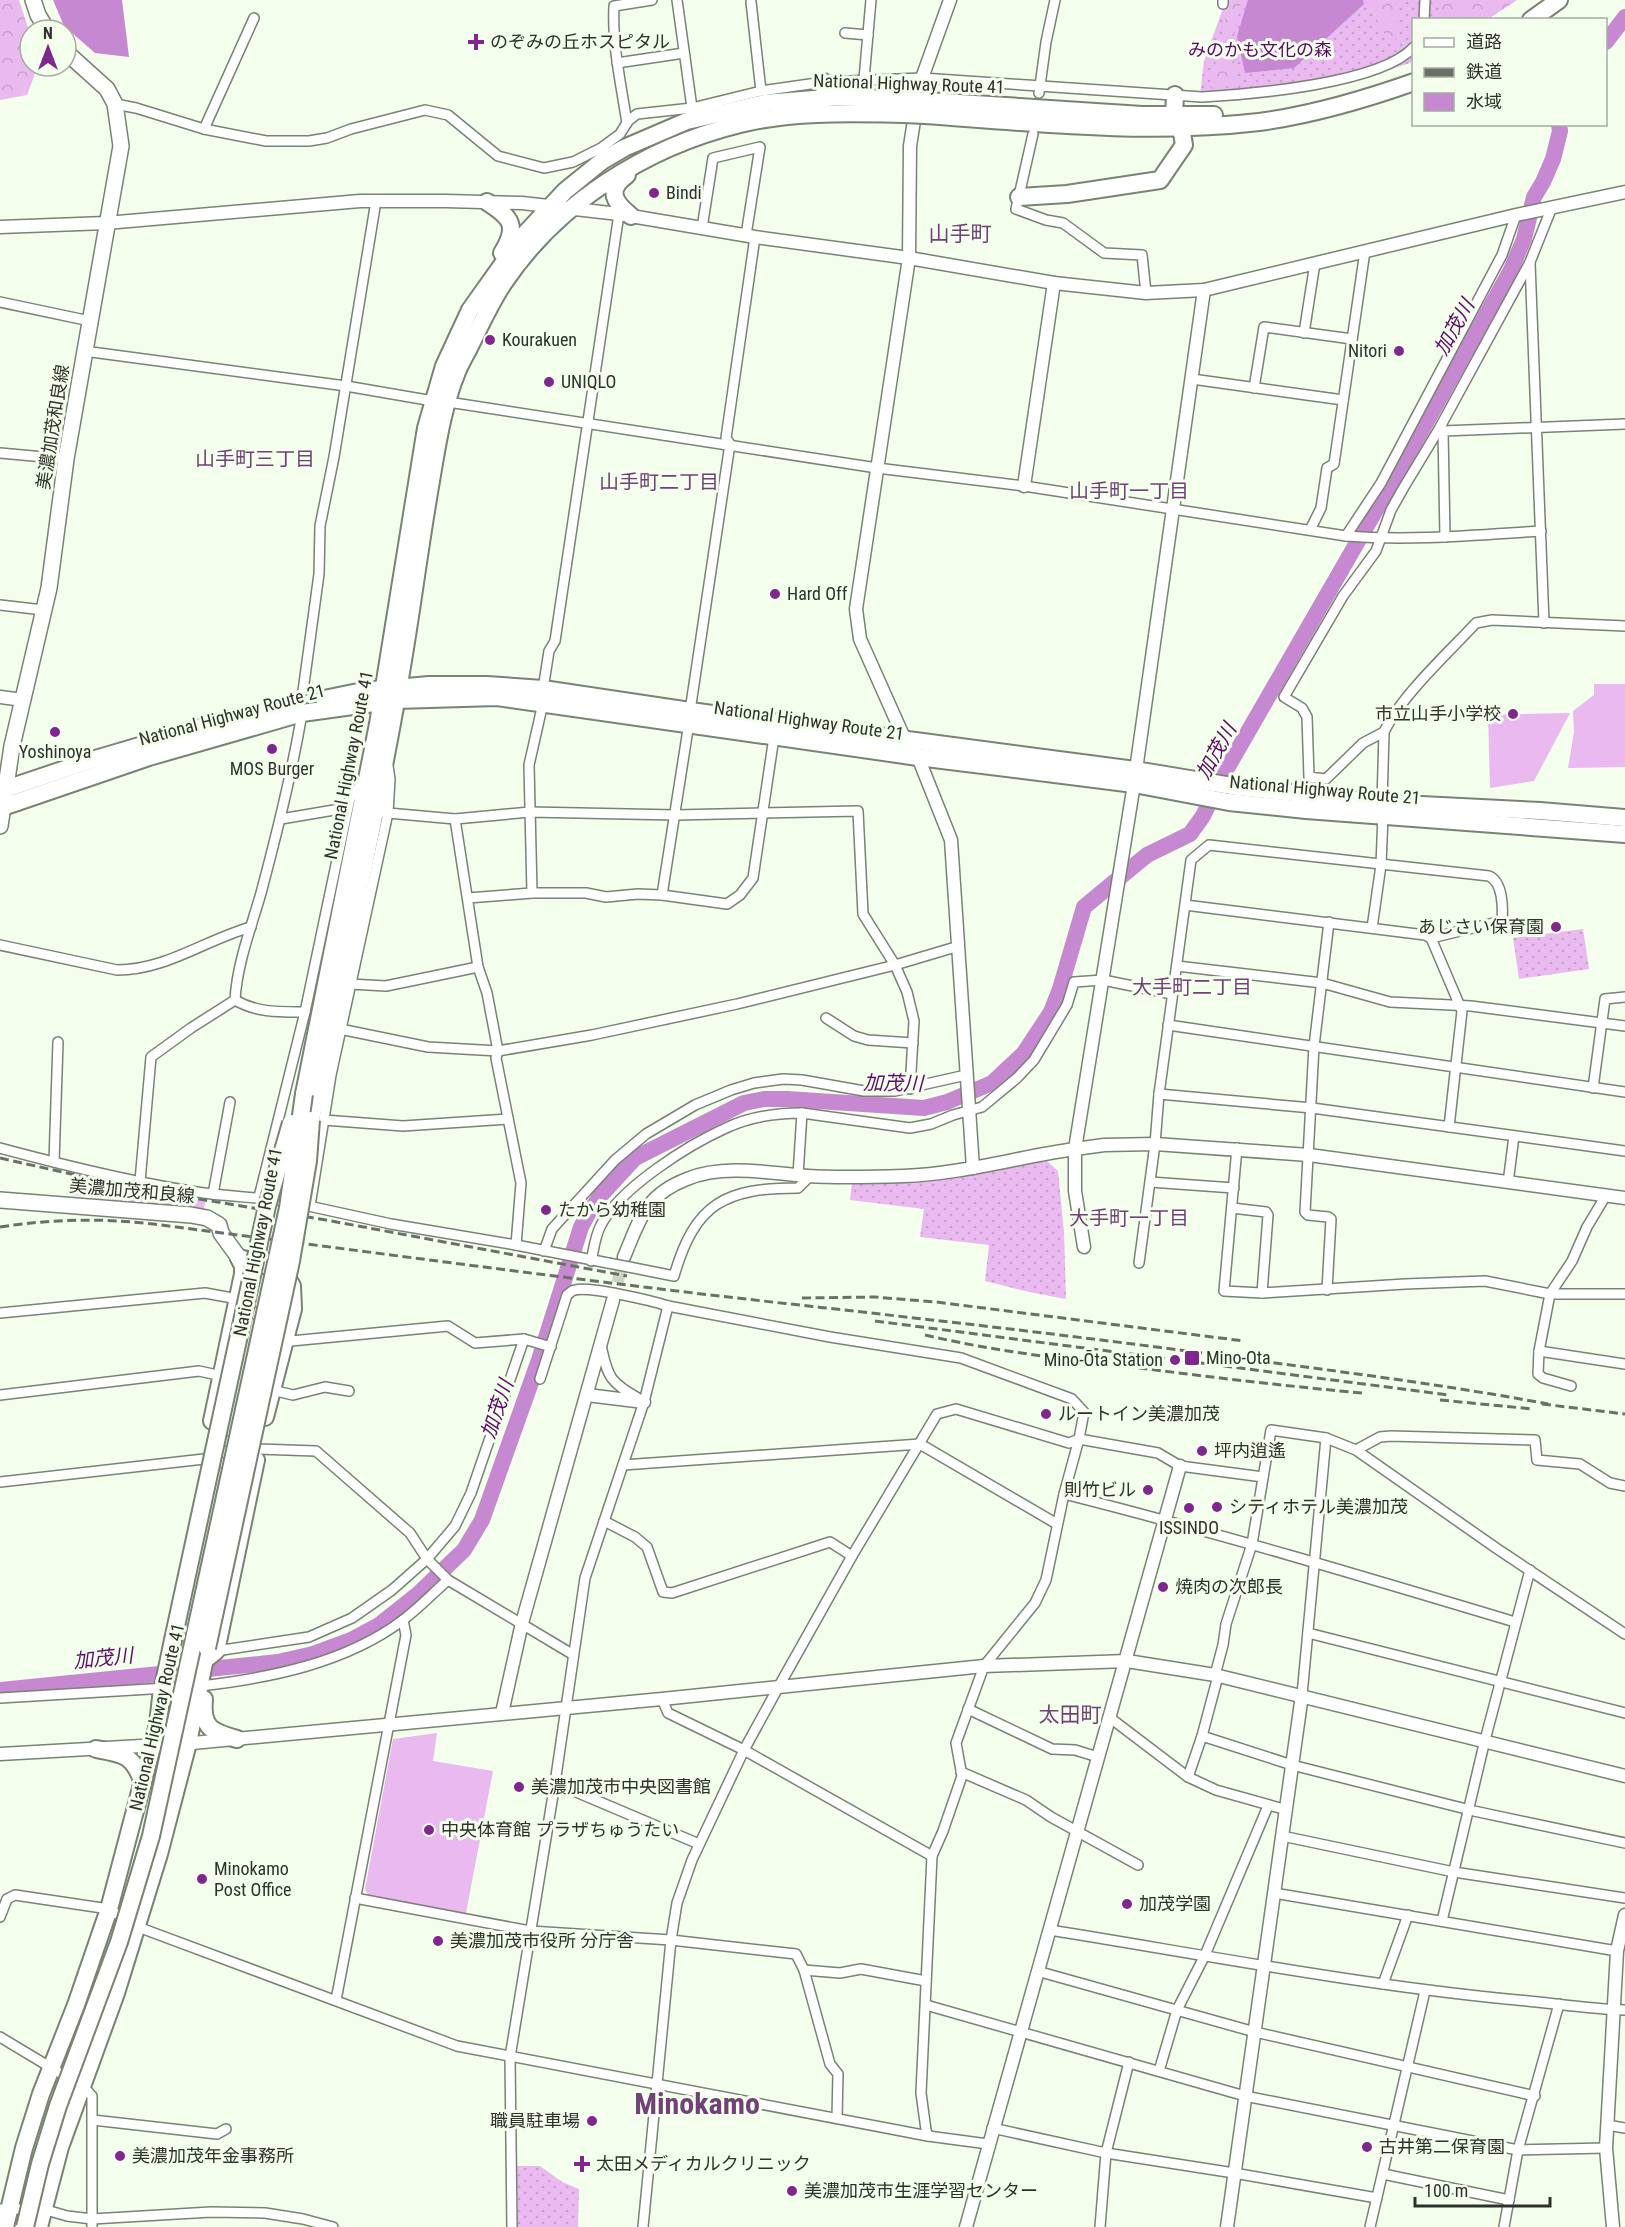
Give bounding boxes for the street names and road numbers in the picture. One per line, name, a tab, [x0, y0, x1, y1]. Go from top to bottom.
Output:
street label: National Highway Route 41	[813, 70, 1005, 97]
street label: 美濃加茂和良線	[32, 363, 73, 491]
street label: National Highway Route 41	[320, 669, 377, 861]
street label: National Highway Route 21	[137, 680, 327, 749]
street label: National Highway Route 21	[713, 697, 905, 744]
street label: National Highway Route 21	[1229, 771, 1421, 808]
street label: National Highway Route 41	[229, 1146, 286, 1338]
street label: 美濃加茂和良線	[68, 1175, 196, 1206]
street label: National Highway Route 41	[125, 1621, 188, 1813]

